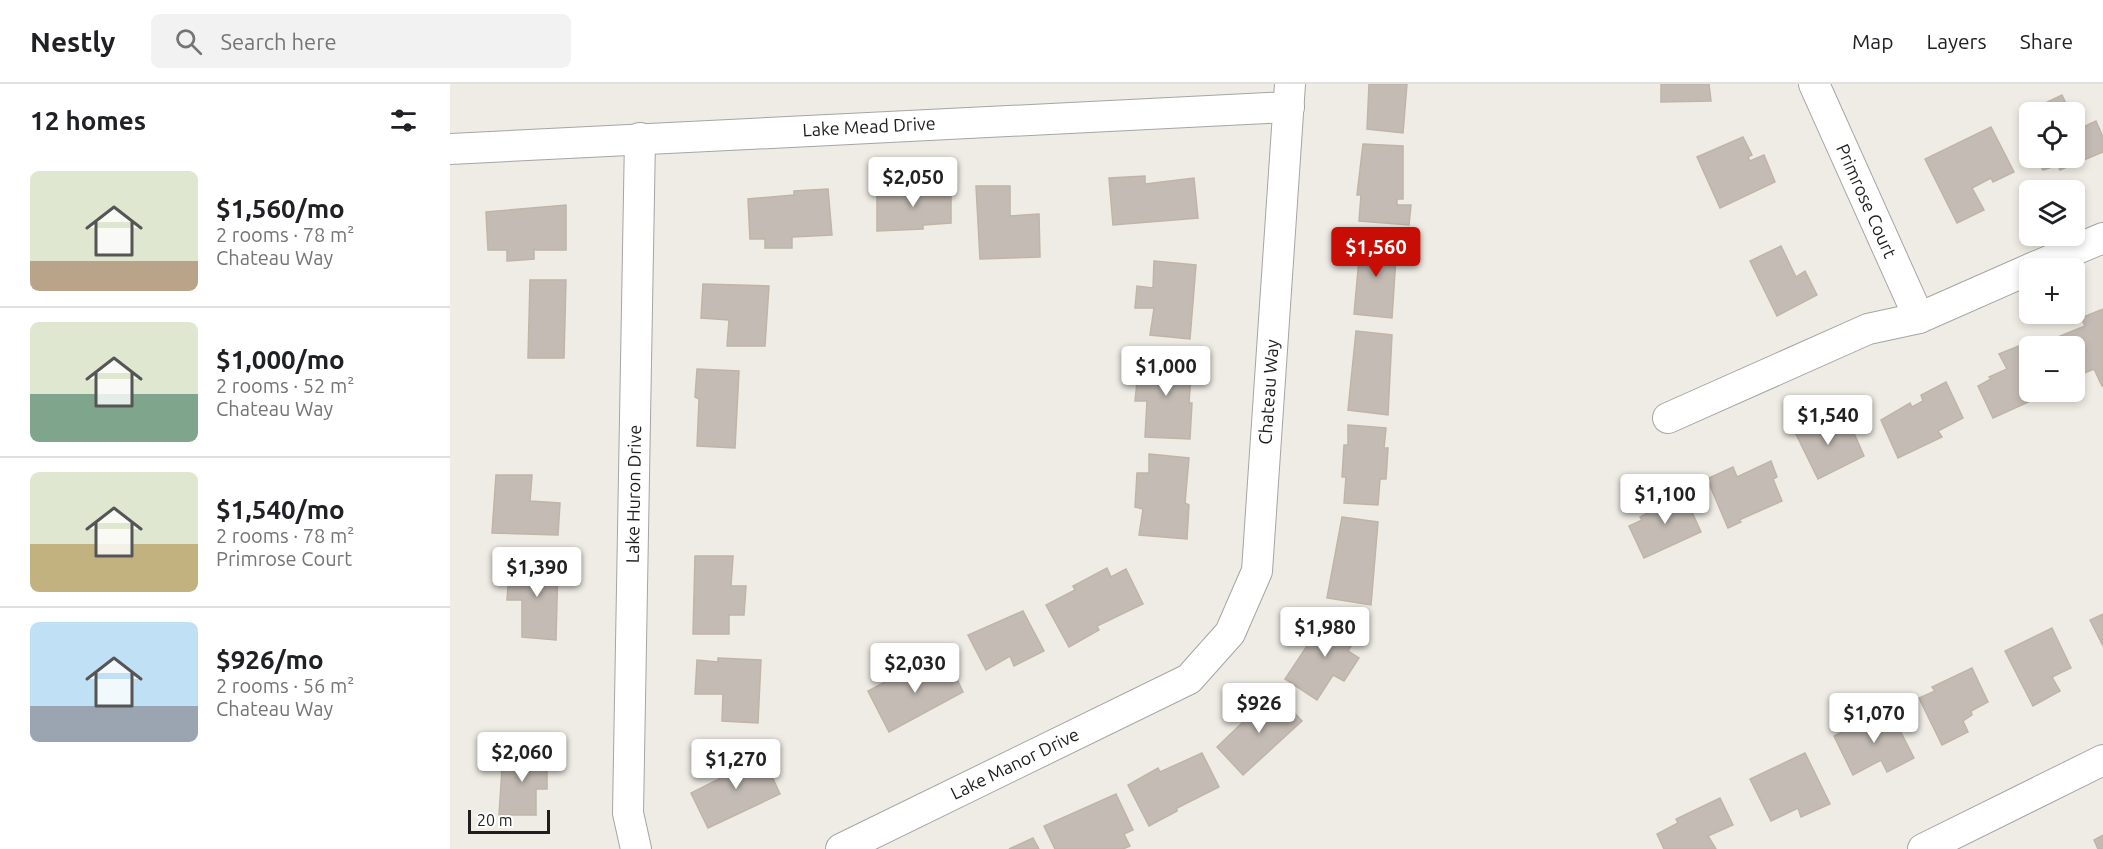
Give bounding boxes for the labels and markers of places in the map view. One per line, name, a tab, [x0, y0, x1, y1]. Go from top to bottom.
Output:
pin: $2,050	[864, 157, 962, 208]
pin: $1,560	[1327, 227, 1425, 278]
pin: $1,000	[1117, 346, 1215, 397]
pin: $1,540	[1779, 395, 1877, 446]
pin: $1,100	[1616, 474, 1714, 525]
pin: $1,390	[488, 547, 586, 598]
pin: $1,980	[1276, 607, 1374, 658]
pin: $2,030	[866, 643, 964, 694]
pin: $926	[1223, 683, 1295, 734]
pin: $1,070	[1825, 693, 1923, 744]
pin: $2,060	[473, 732, 571, 783]
pin: $1,270	[687, 739, 785, 790]

